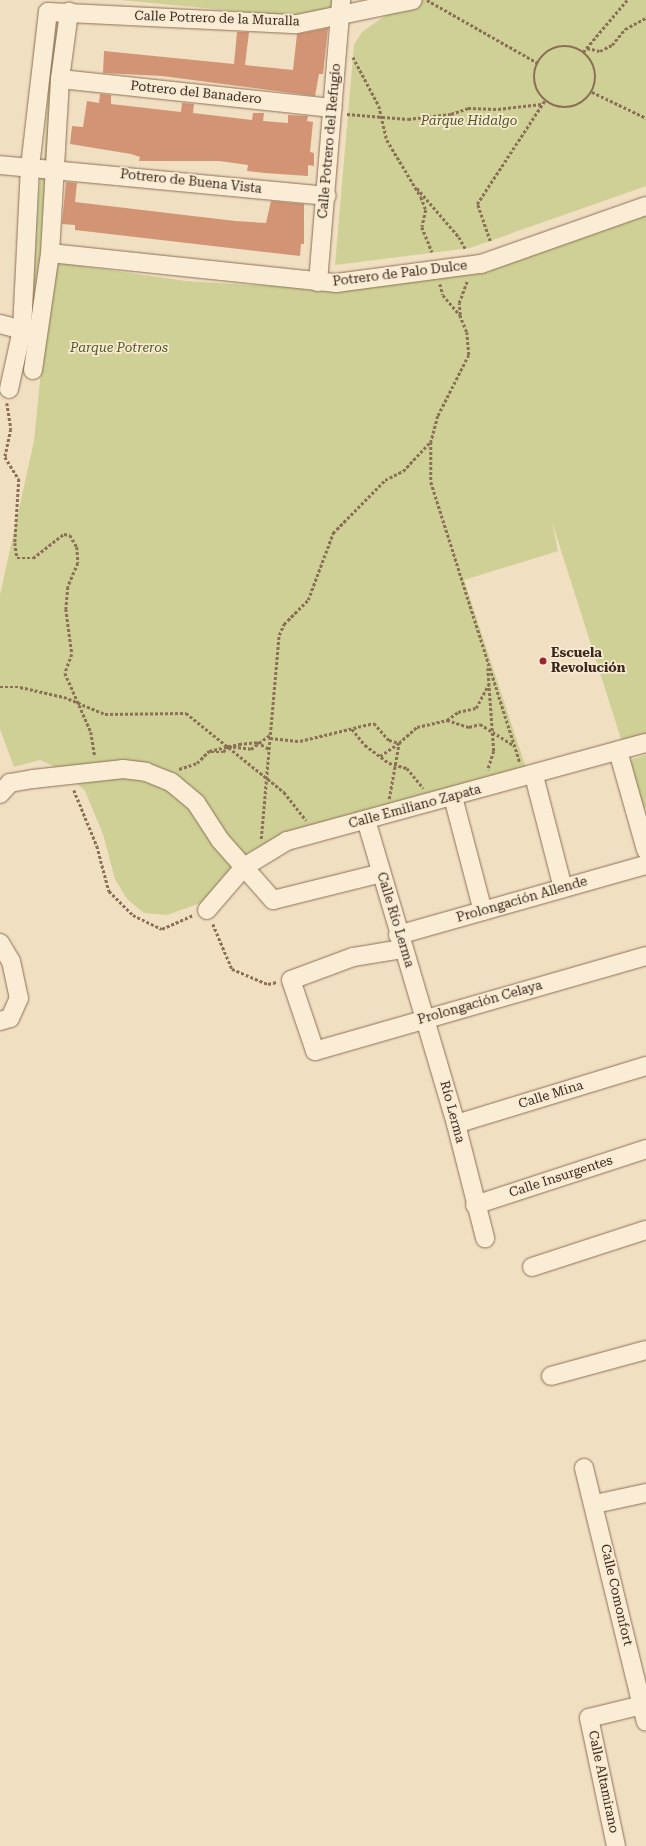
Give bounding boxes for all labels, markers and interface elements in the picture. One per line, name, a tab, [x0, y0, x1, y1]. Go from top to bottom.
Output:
street label: Calle Potrero de la Muralla	[134, 8, 300, 30]
street label: Calle Potrero del Refugio	[315, 63, 345, 219]
street label: Potrero del Banadero	[130, 78, 262, 108]
park label: Parque Hidalgo	[421, 113, 517, 129]
street label: Potrero de Buena Vista	[119, 167, 263, 197]
street label: Potrero de Palo Dulce	[332, 258, 468, 290]
park label: Parque Potreros	[70, 340, 168, 356]
place label: Escuela Revolución	[551, 646, 625, 677]
marker: Escuela Revolución	[538, 656, 548, 666]
street label: Calle Emiliano Zapata	[347, 782, 483, 832]
street label: Calle Río Lerma	[373, 870, 417, 970]
street label: Prolongación Allende	[455, 874, 589, 926]
street label: Prolongación Celaya	[416, 978, 544, 1028]
street label: Calle Mina	[517, 1078, 585, 1112]
street label: Río Lerma	[436, 1079, 468, 1145]
street label: Calle Insurgentes	[507, 1153, 615, 1201]
street label: Calle Comonfort	[597, 1543, 635, 1647]
street label: Calle Altamirano	[584, 1729, 622, 1835]

